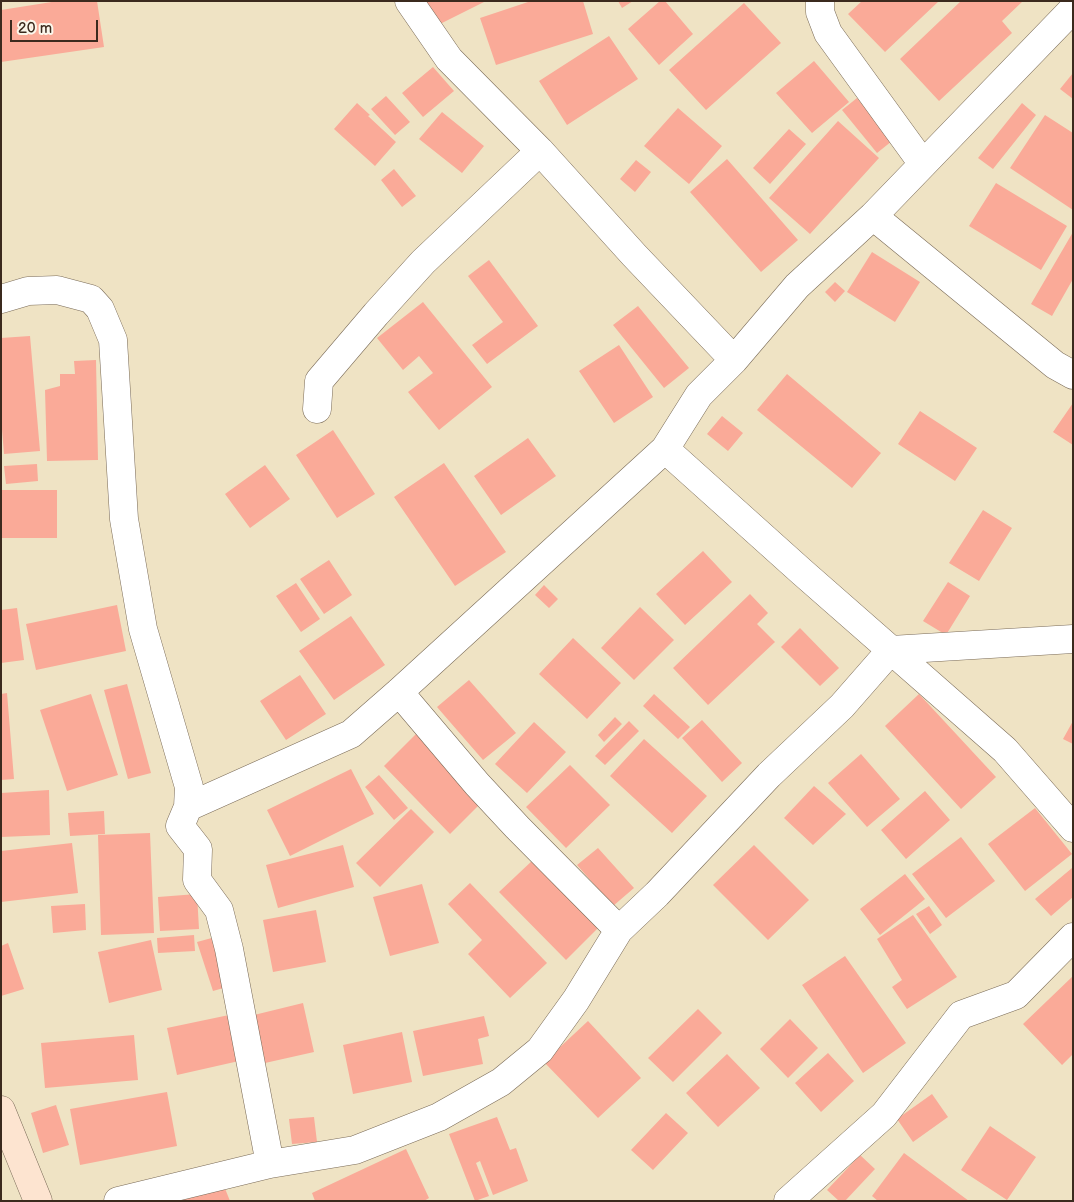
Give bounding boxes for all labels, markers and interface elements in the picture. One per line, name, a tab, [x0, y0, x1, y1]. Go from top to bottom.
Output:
scale bar	[12, 10, 100, 42]
text: 20 m	[18, 19, 52, 38]

